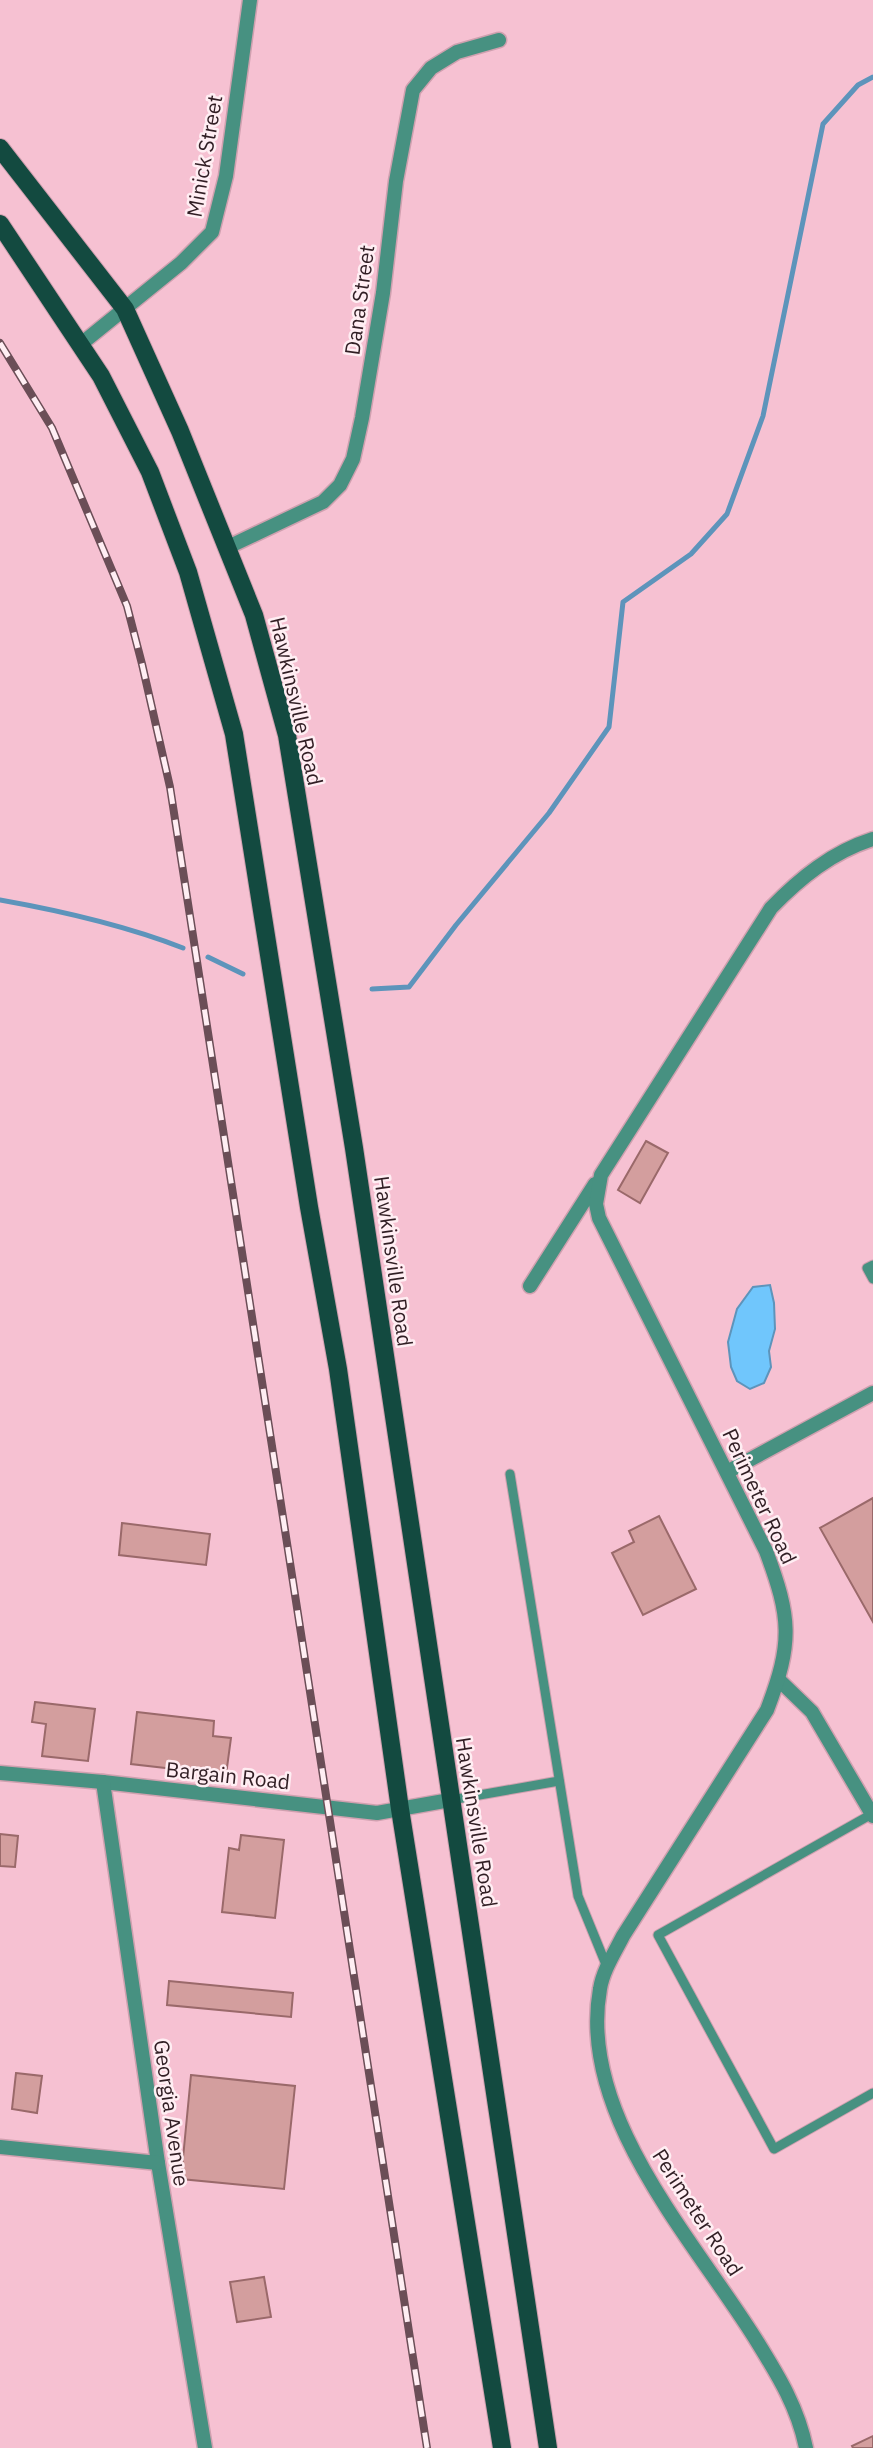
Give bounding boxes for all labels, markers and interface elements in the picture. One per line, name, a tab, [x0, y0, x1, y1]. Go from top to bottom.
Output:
street label: Minick Street	[179, 93, 229, 219]
street label: Dana Street	[337, 243, 381, 357]
street label: Hawkinsville Road	[264, 614, 330, 788]
street label: Hawkinsville Road	[368, 1174, 420, 1348]
street label: Perimeter Road	[716, 1424, 804, 1568]
street label: Hawkinsville Road	[450, 1735, 504, 1909]
street label: Bargain Road	[164, 1755, 292, 1795]
street label: Georgia Avenue	[148, 2038, 196, 2188]
street label: Perimeter Road	[646, 2143, 750, 2281]

